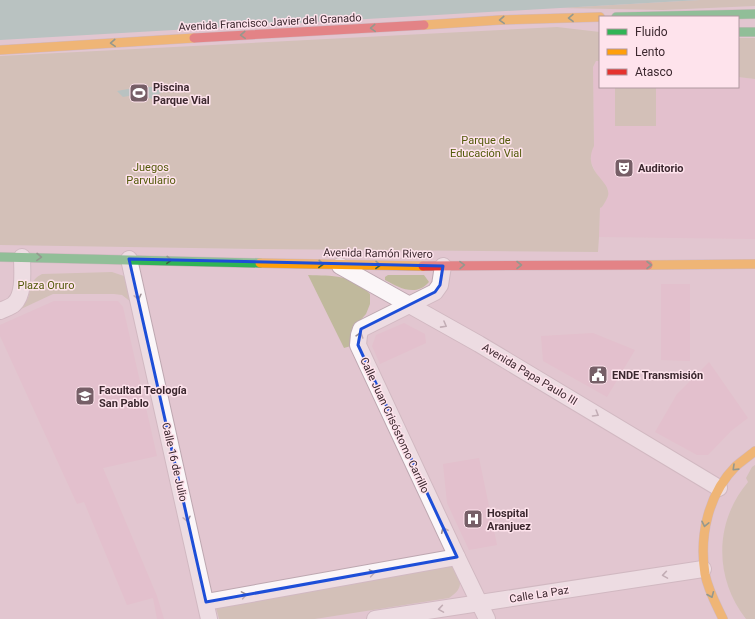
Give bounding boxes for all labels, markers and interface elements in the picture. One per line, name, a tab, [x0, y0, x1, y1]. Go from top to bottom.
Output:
street label: Avenida Francisco Javier del Granado	[178, 11, 362, 34]
one-way arrow	[568, 14, 574, 22]
one-way arrow	[499, 16, 505, 24]
legend	[599, 16, 739, 88]
one-way arrow	[370, 23, 376, 32]
text: Fluido	[635, 25, 668, 39]
one-way arrow	[240, 31, 246, 40]
one-way arrow	[110, 39, 116, 47]
text: Lento	[635, 45, 665, 59]
text: Atasco	[635, 65, 673, 79]
place label: Piscina Parque Vial	[153, 81, 210, 107]
sports icon: Piscina Parque Vial	[128, 82, 150, 104]
park label: Parque de Educación Vial	[450, 134, 522, 160]
theatre icon: Auditorio	[613, 157, 635, 179]
park label: Juegos Parvulario	[126, 161, 176, 187]
place label: Auditorio	[638, 162, 684, 175]
street label: Avenida Ramón Rivero	[323, 246, 433, 261]
one-way arrow	[36, 253, 42, 262]
one-way arrow	[166, 256, 172, 264]
one-way arrow	[318, 260, 324, 268]
one-way arrow	[375, 261, 381, 269]
one-way arrow	[459, 261, 465, 270]
one-way arrow	[516, 261, 522, 269]
one-way arrow	[646, 261, 652, 269]
park label: Plaza Oruro	[17, 279, 75, 292]
one-way arrow	[133, 294, 141, 300]
one-way arrow	[440, 320, 447, 327]
one-way arrow	[355, 332, 364, 339]
street label: Avenida Papa Paulo III	[480, 341, 580, 408]
street label: Calle Juan Crisóstomo Carrillo	[357, 355, 432, 495]
public building icon: ENDE Transmisión	[587, 364, 609, 386]
place label: ENDE Transmisión	[612, 369, 703, 382]
place label: Facultad Teología San Pablo	[99, 384, 187, 410]
school or university icon: Facultad Teología San Pablo	[74, 385, 96, 407]
one-way arrow	[592, 409, 599, 416]
street label: Calle 16 de Julio	[159, 421, 190, 503]
one-way arrow	[732, 463, 740, 471]
place label: Hospital Aranjuez	[487, 507, 531, 533]
hospital icon: Hospital Aranjuez	[462, 508, 484, 530]
one-way arrow	[183, 516, 191, 522]
one-way arrow	[702, 521, 710, 528]
one-way arrow	[441, 527, 449, 534]
one-way arrow	[369, 569, 375, 577]
one-way arrow	[662, 570, 668, 579]
street label: Calle La Paz	[508, 583, 570, 606]
one-way arrow	[706, 591, 714, 598]
one-way arrow	[241, 592, 247, 600]
one-way arrow	[438, 604, 444, 613]

